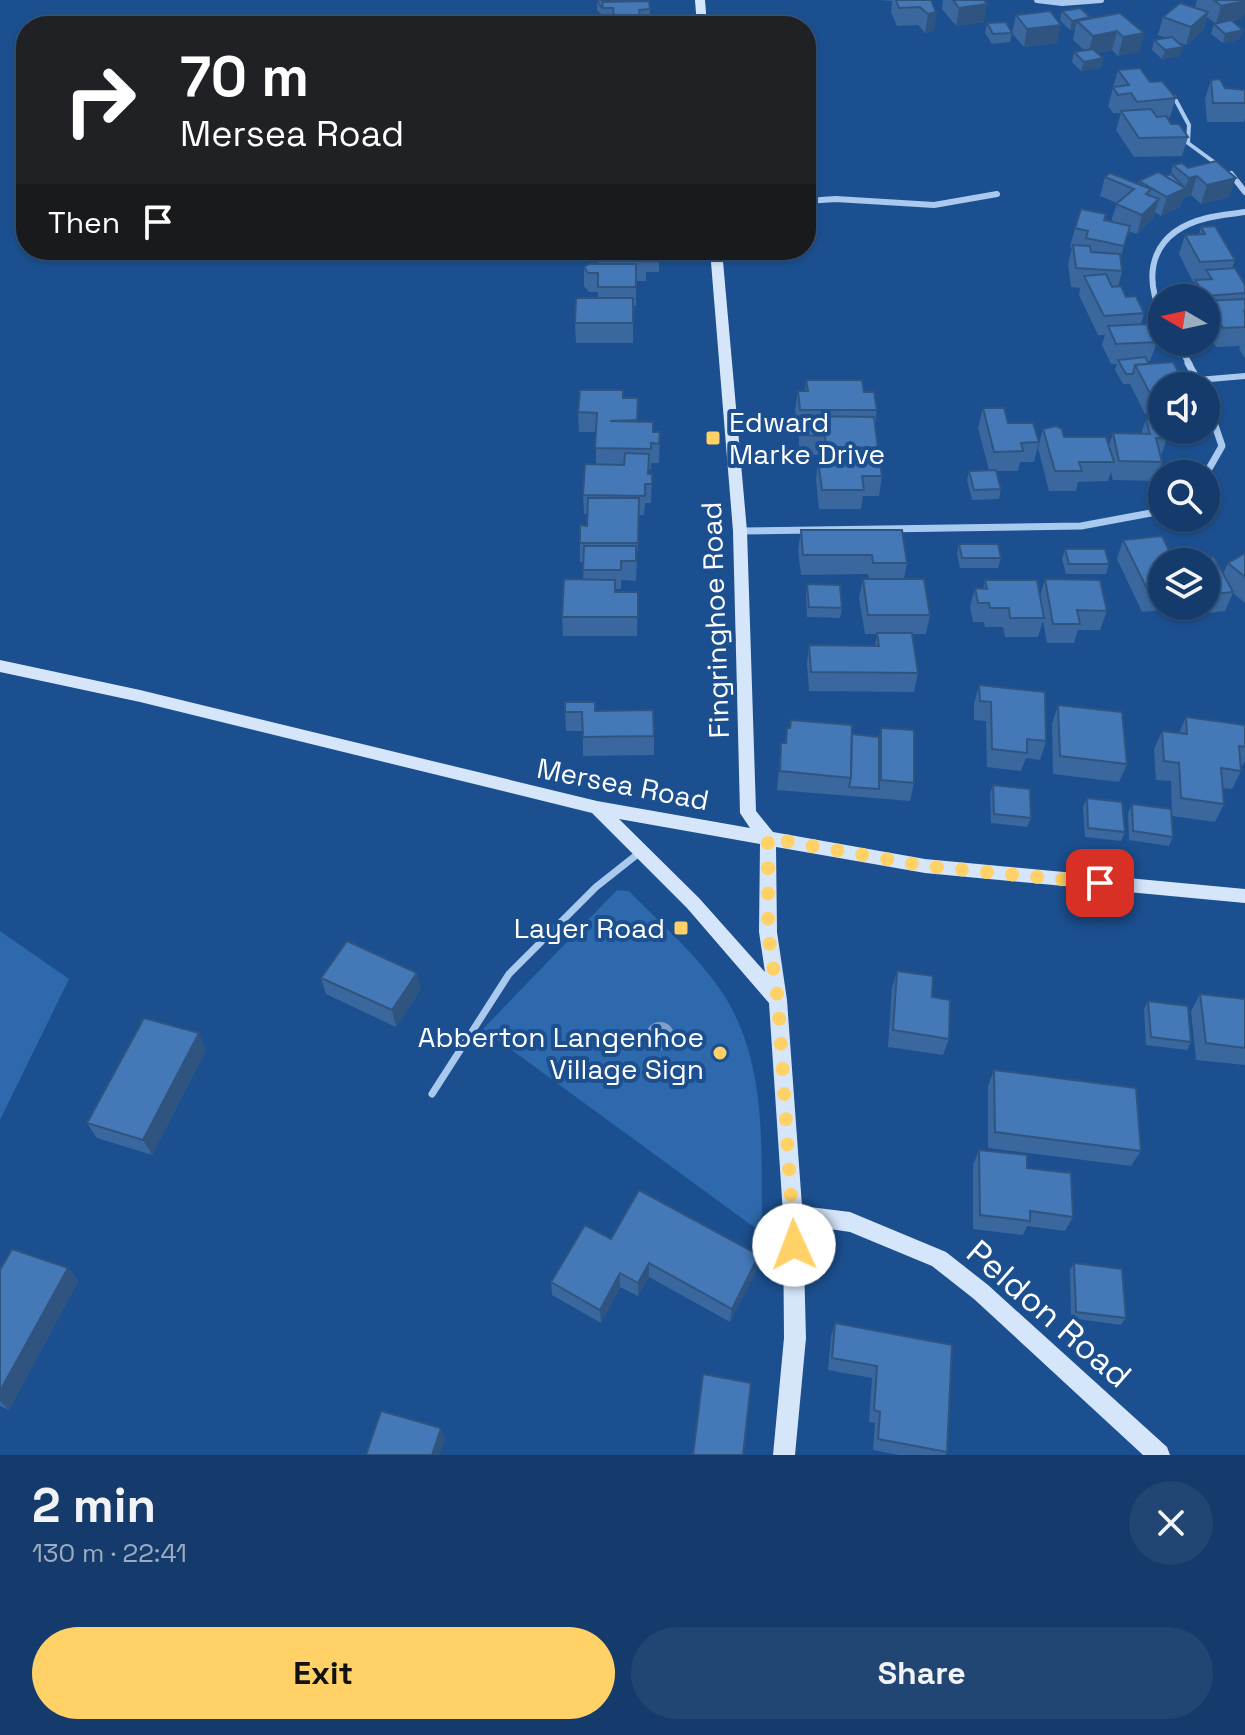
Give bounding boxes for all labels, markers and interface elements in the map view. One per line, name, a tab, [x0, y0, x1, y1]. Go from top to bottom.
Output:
text: 70 m	[180, 41, 309, 112]
icon: right	[48, 48, 152, 152]
text: Mersea Road	[180, 111, 404, 157]
icon: arrive	[136, 200, 180, 244]
text: Then	[48, 203, 120, 242]
north arrow	[1148, 284, 1220, 356]
map controls	[1148, 284, 1220, 620]
button: sound	[1148, 372, 1220, 444]
place label: Edward Marke Drive	[729, 404, 885, 472]
marker: Edward Marke Drive	[704, 429, 722, 447]
button: search	[1148, 460, 1220, 532]
street label: Fingringhoe Road	[693, 501, 737, 739]
button: layers	[1148, 548, 1220, 620]
street label: Mersea Road	[534, 750, 712, 818]
pin	[1066, 849, 1134, 917]
icon: arrive	[1078, 861, 1122, 905]
place label: Layer Road	[514, 910, 665, 946]
marker: Layer Road	[672, 919, 690, 937]
place label: Abberton Langenhoe Village Sign	[418, 1019, 704, 1087]
marker: Abberton Langenhoe Village Sign	[711, 1044, 729, 1062]
position arrow	[752, 1203, 836, 1287]
street label: Peldon Road	[958, 1231, 1140, 1397]
text: 2 min	[32, 1475, 156, 1536]
button: close	[1129, 1481, 1213, 1565]
text: 130 m · 22:41	[32, 1536, 187, 1570]
button: Exit	[32, 1627, 615, 1719]
button: Share	[631, 1627, 1213, 1719]

